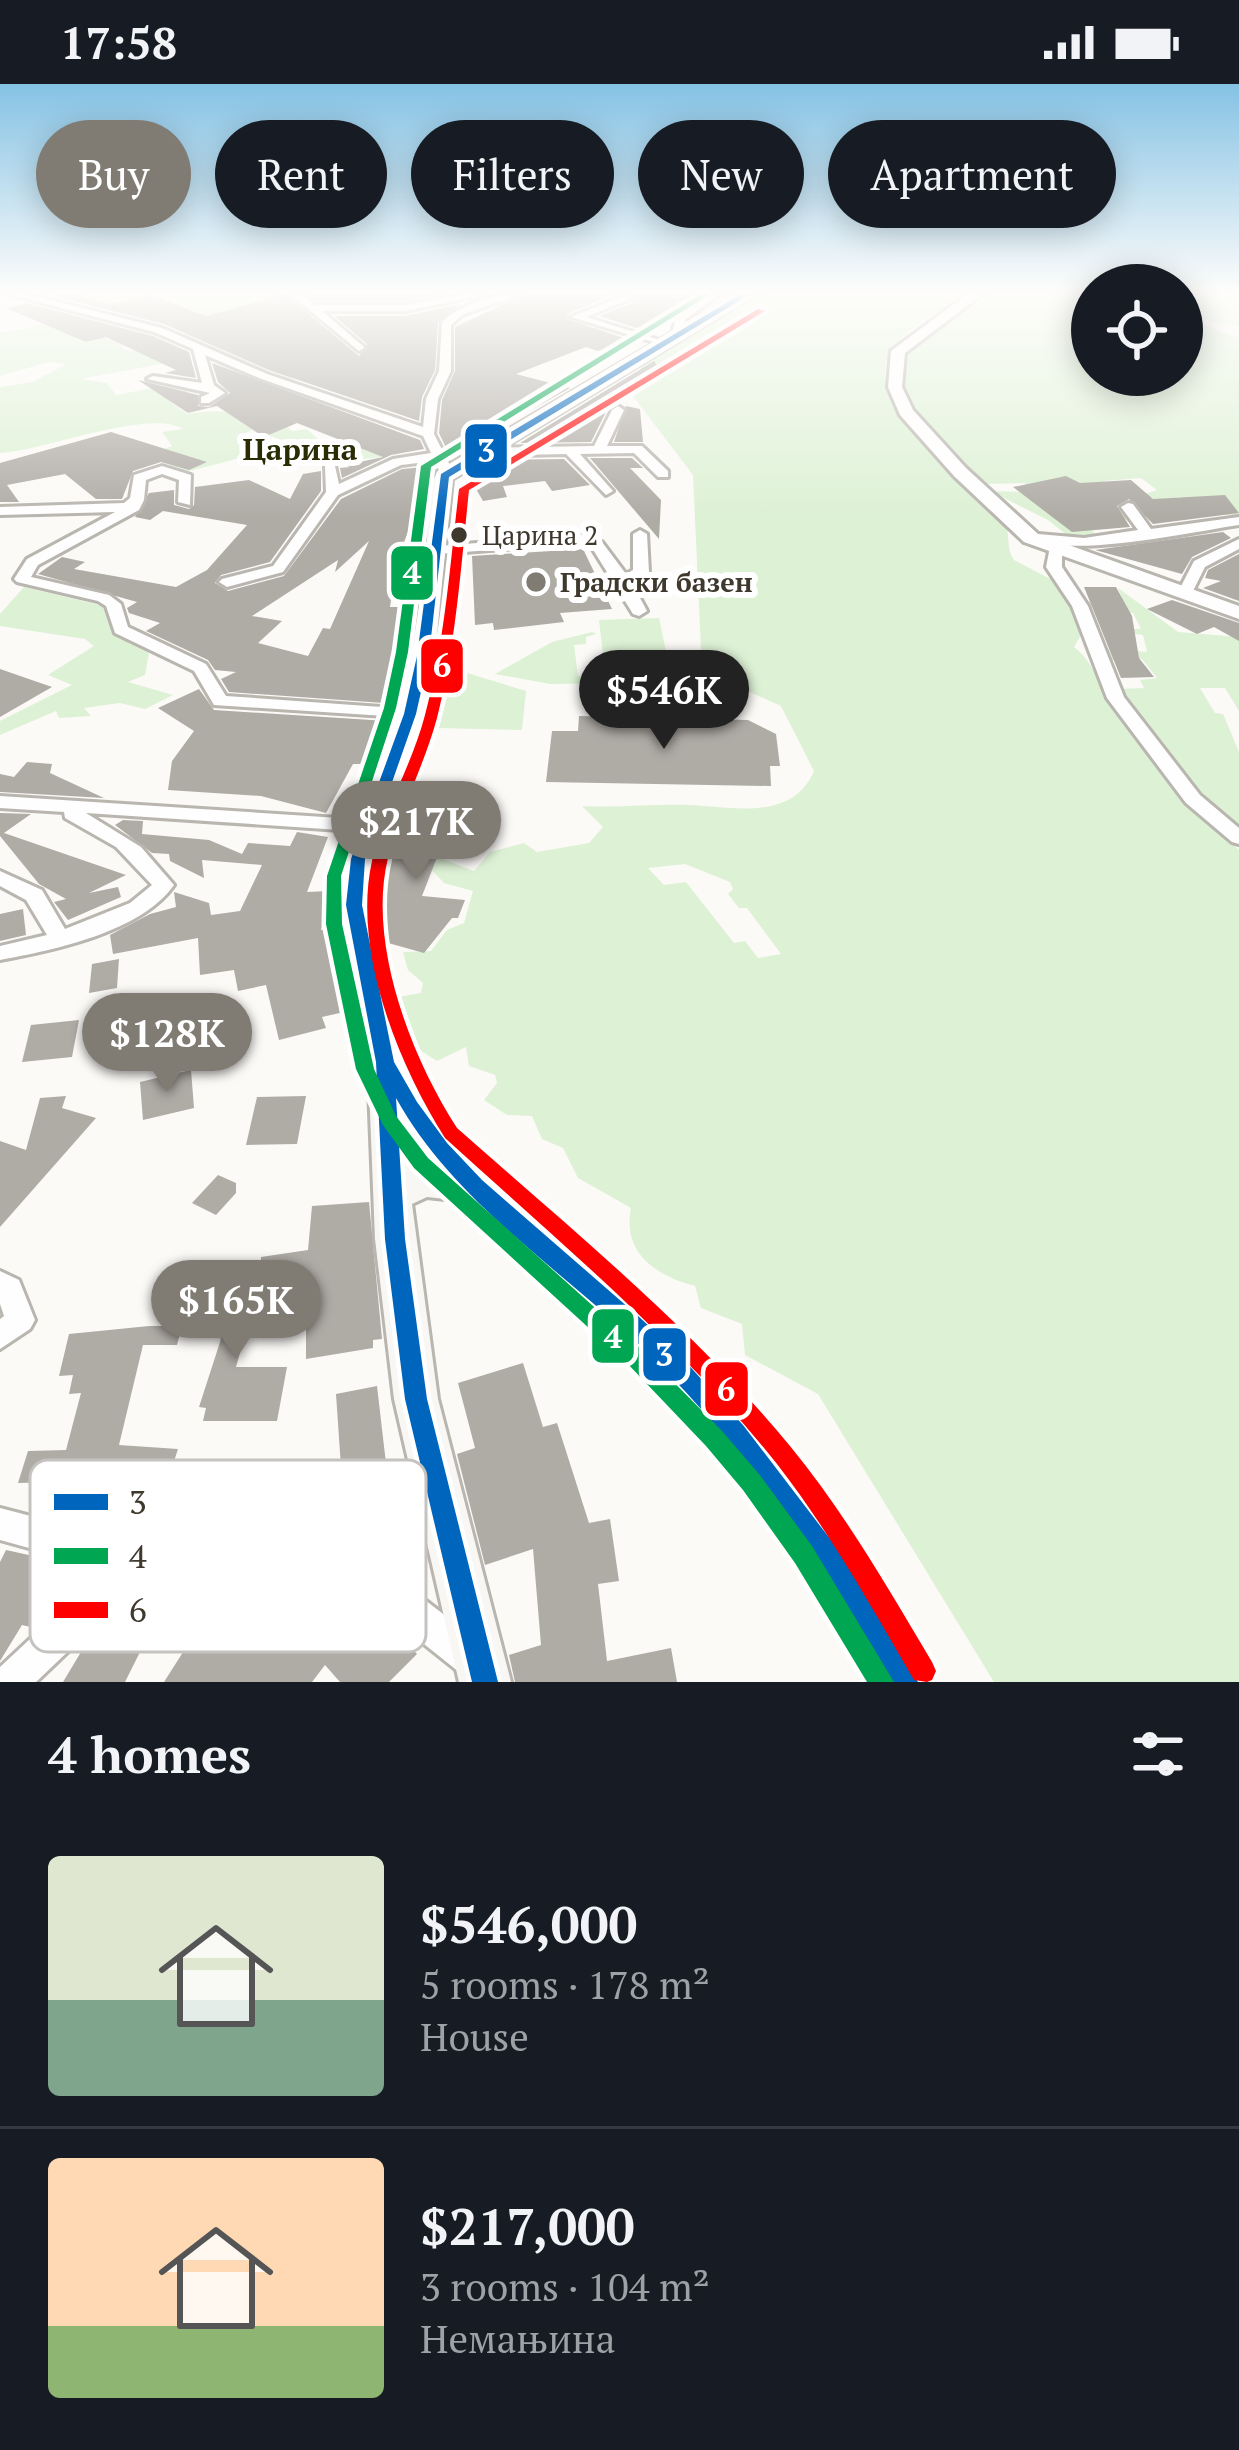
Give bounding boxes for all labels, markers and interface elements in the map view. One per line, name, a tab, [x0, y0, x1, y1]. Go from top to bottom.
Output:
text: 17:58	[60, 12, 177, 72]
chip: Buy	[36, 120, 191, 228]
chip: Rent	[215, 120, 387, 228]
chip: Filters	[411, 120, 614, 228]
chip: New	[638, 120, 804, 228]
chip: Apartment	[828, 120, 1116, 228]
map controls	[1071, 264, 1203, 396]
button: locate	[1071, 264, 1203, 396]
line badge: 3	[463, 422, 509, 480]
text: 3	[477, 428, 495, 471]
district label: Царина	[242, 429, 358, 469]
place label: Царина 2	[482, 517, 598, 553]
marker: Царина 2	[448, 524, 470, 546]
line badge: 4	[389, 544, 435, 602]
text: 4	[403, 550, 422, 593]
place label: Градски базен	[560, 564, 753, 600]
marker: Градски базен	[523, 569, 549, 595]
line badge: 6	[419, 637, 465, 695]
text: 6	[433, 643, 451, 686]
pin: $546K	[580, 650, 748, 752]
text: $546K	[606, 663, 722, 715]
pin: $217K	[332, 781, 500, 883]
text: $217K	[358, 794, 474, 846]
pin: $128K	[83, 993, 251, 1095]
text: $128K	[109, 1006, 225, 1058]
pin: $165K	[152, 1260, 320, 1362]
text: $165K	[178, 1273, 294, 1325]
line badge: 4	[590, 1307, 636, 1365]
text: 4	[604, 1314, 623, 1357]
line badge: 3	[641, 1326, 688, 1383]
text: 3	[655, 1332, 673, 1375]
line badge: 6	[703, 1360, 750, 1418]
text: 6	[717, 1367, 735, 1410]
legend	[30, 1460, 426, 1652]
text: 3	[129, 1480, 147, 1523]
text: 4	[129, 1534, 147, 1577]
text: 6	[129, 1588, 147, 1631]
text: 4 homes	[48, 1720, 251, 1788]
icon: filters	[1125, 1721, 1191, 1787]
text: $546,000	[420, 1890, 637, 1958]
icon: home	[144, 1904, 288, 2048]
text: 5 rooms · 178 m²	[420, 1958, 710, 2010]
text: House	[420, 2010, 529, 2062]
text: $217,000	[420, 2192, 635, 2260]
icon: home	[144, 2206, 288, 2350]
text: 3 rooms · 104 m²	[420, 2260, 710, 2312]
text: Немањина	[420, 2312, 615, 2364]

